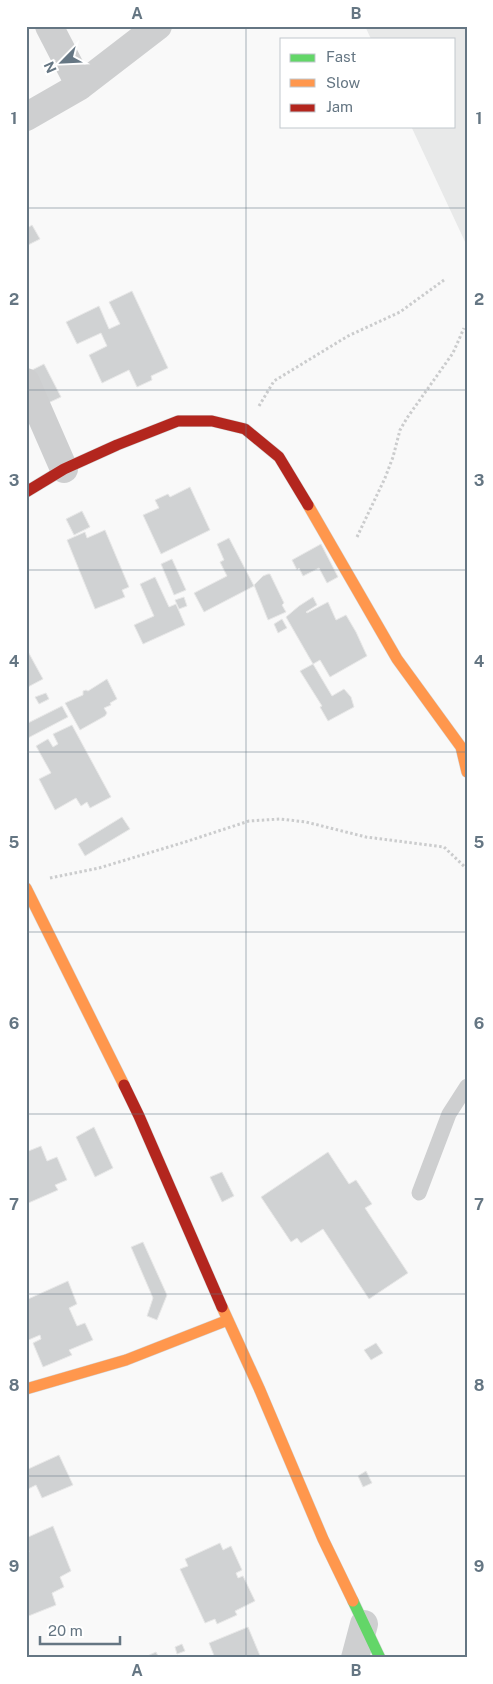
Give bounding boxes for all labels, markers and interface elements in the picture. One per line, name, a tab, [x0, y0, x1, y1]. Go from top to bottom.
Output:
text: A	[131, 4, 143, 23]
text: B	[351, 4, 362, 23]
north arrow	[38, 38, 88, 88]
legend	[280, 38, 456, 128]
text: Fast	[326, 48, 356, 65]
text: N	[41, 59, 60, 76]
text: Slow	[326, 74, 361, 91]
text: Jam	[326, 98, 353, 115]
text: 1	[11, 109, 17, 128]
text: 1	[476, 109, 482, 128]
text: 2	[9, 290, 19, 309]
text: 2	[474, 290, 484, 309]
text: 3	[9, 471, 19, 490]
text: 3	[474, 471, 484, 490]
text: 4	[9, 652, 20, 671]
text: 4	[474, 652, 485, 671]
text: 5	[9, 833, 20, 852]
text: 5	[474, 833, 485, 852]
text: 6	[9, 1014, 19, 1033]
text: 6	[474, 1014, 484, 1033]
text: 7	[9, 1195, 19, 1214]
text: 7	[474, 1195, 484, 1214]
text: 8	[9, 1376, 20, 1395]
text: 8	[474, 1376, 485, 1395]
text: 9	[9, 1557, 19, 1576]
text: 9	[474, 1557, 484, 1576]
scale bar	[40, 1614, 120, 1646]
text: 20 m	[48, 1622, 83, 1639]
text: A	[131, 1661, 143, 1680]
text: B	[351, 1661, 362, 1680]

